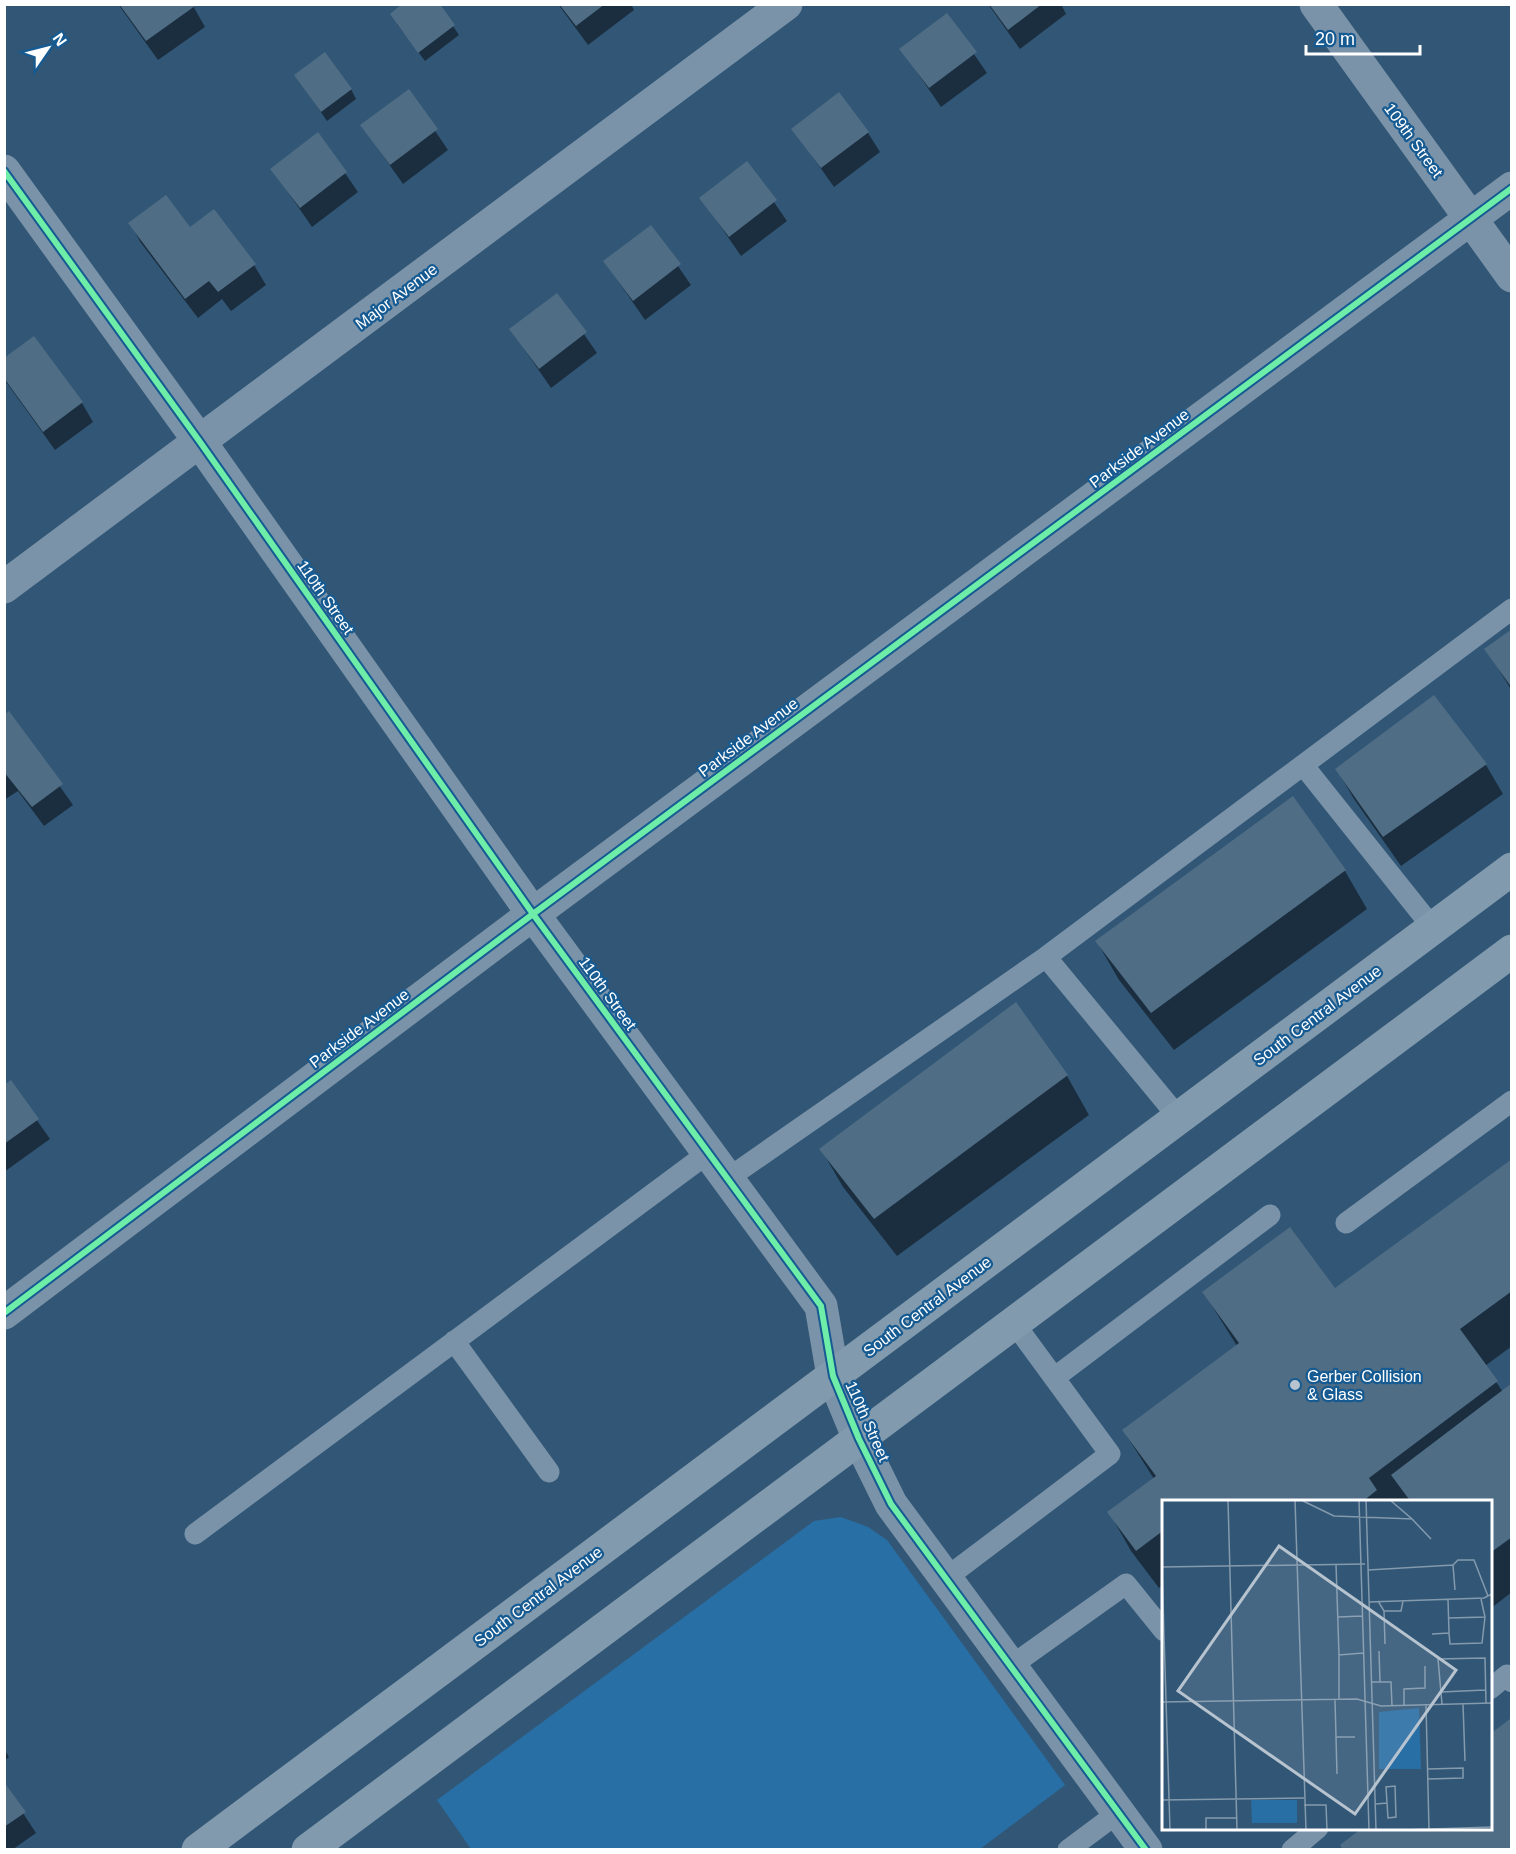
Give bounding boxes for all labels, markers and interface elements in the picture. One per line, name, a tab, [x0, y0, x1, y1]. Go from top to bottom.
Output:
north arrow	[18, 18, 78, 78]
scale bar	[1306, 18, 1420, 56]
text: 20 m	[1315, 29, 1355, 49]
text: N	[50, 30, 70, 49]
street label: 109th Street	[1381, 100, 1446, 181]
street label: Major Avenue	[352, 260, 440, 333]
street label: Parkside Avenue	[1086, 406, 1192, 491]
street label: 110th Street	[294, 557, 358, 638]
street label: Parkside Avenue	[695, 695, 801, 780]
street label: 110th Street	[575, 954, 640, 1034]
street label: South Central Avenue	[1250, 962, 1385, 1069]
street label: Parkside Avenue	[306, 986, 412, 1071]
street label: South Central Avenue	[860, 1253, 995, 1360]
place label: Gerber Collision & Glass	[1307, 1368, 1422, 1403]
street label: 110th Street	[842, 1378, 893, 1464]
marker: Gerber Collision & Glass	[1288, 1378, 1302, 1392]
inset map	[1162, 1500, 1492, 1830]
street label: South Central Avenue	[471, 1543, 606, 1650]

